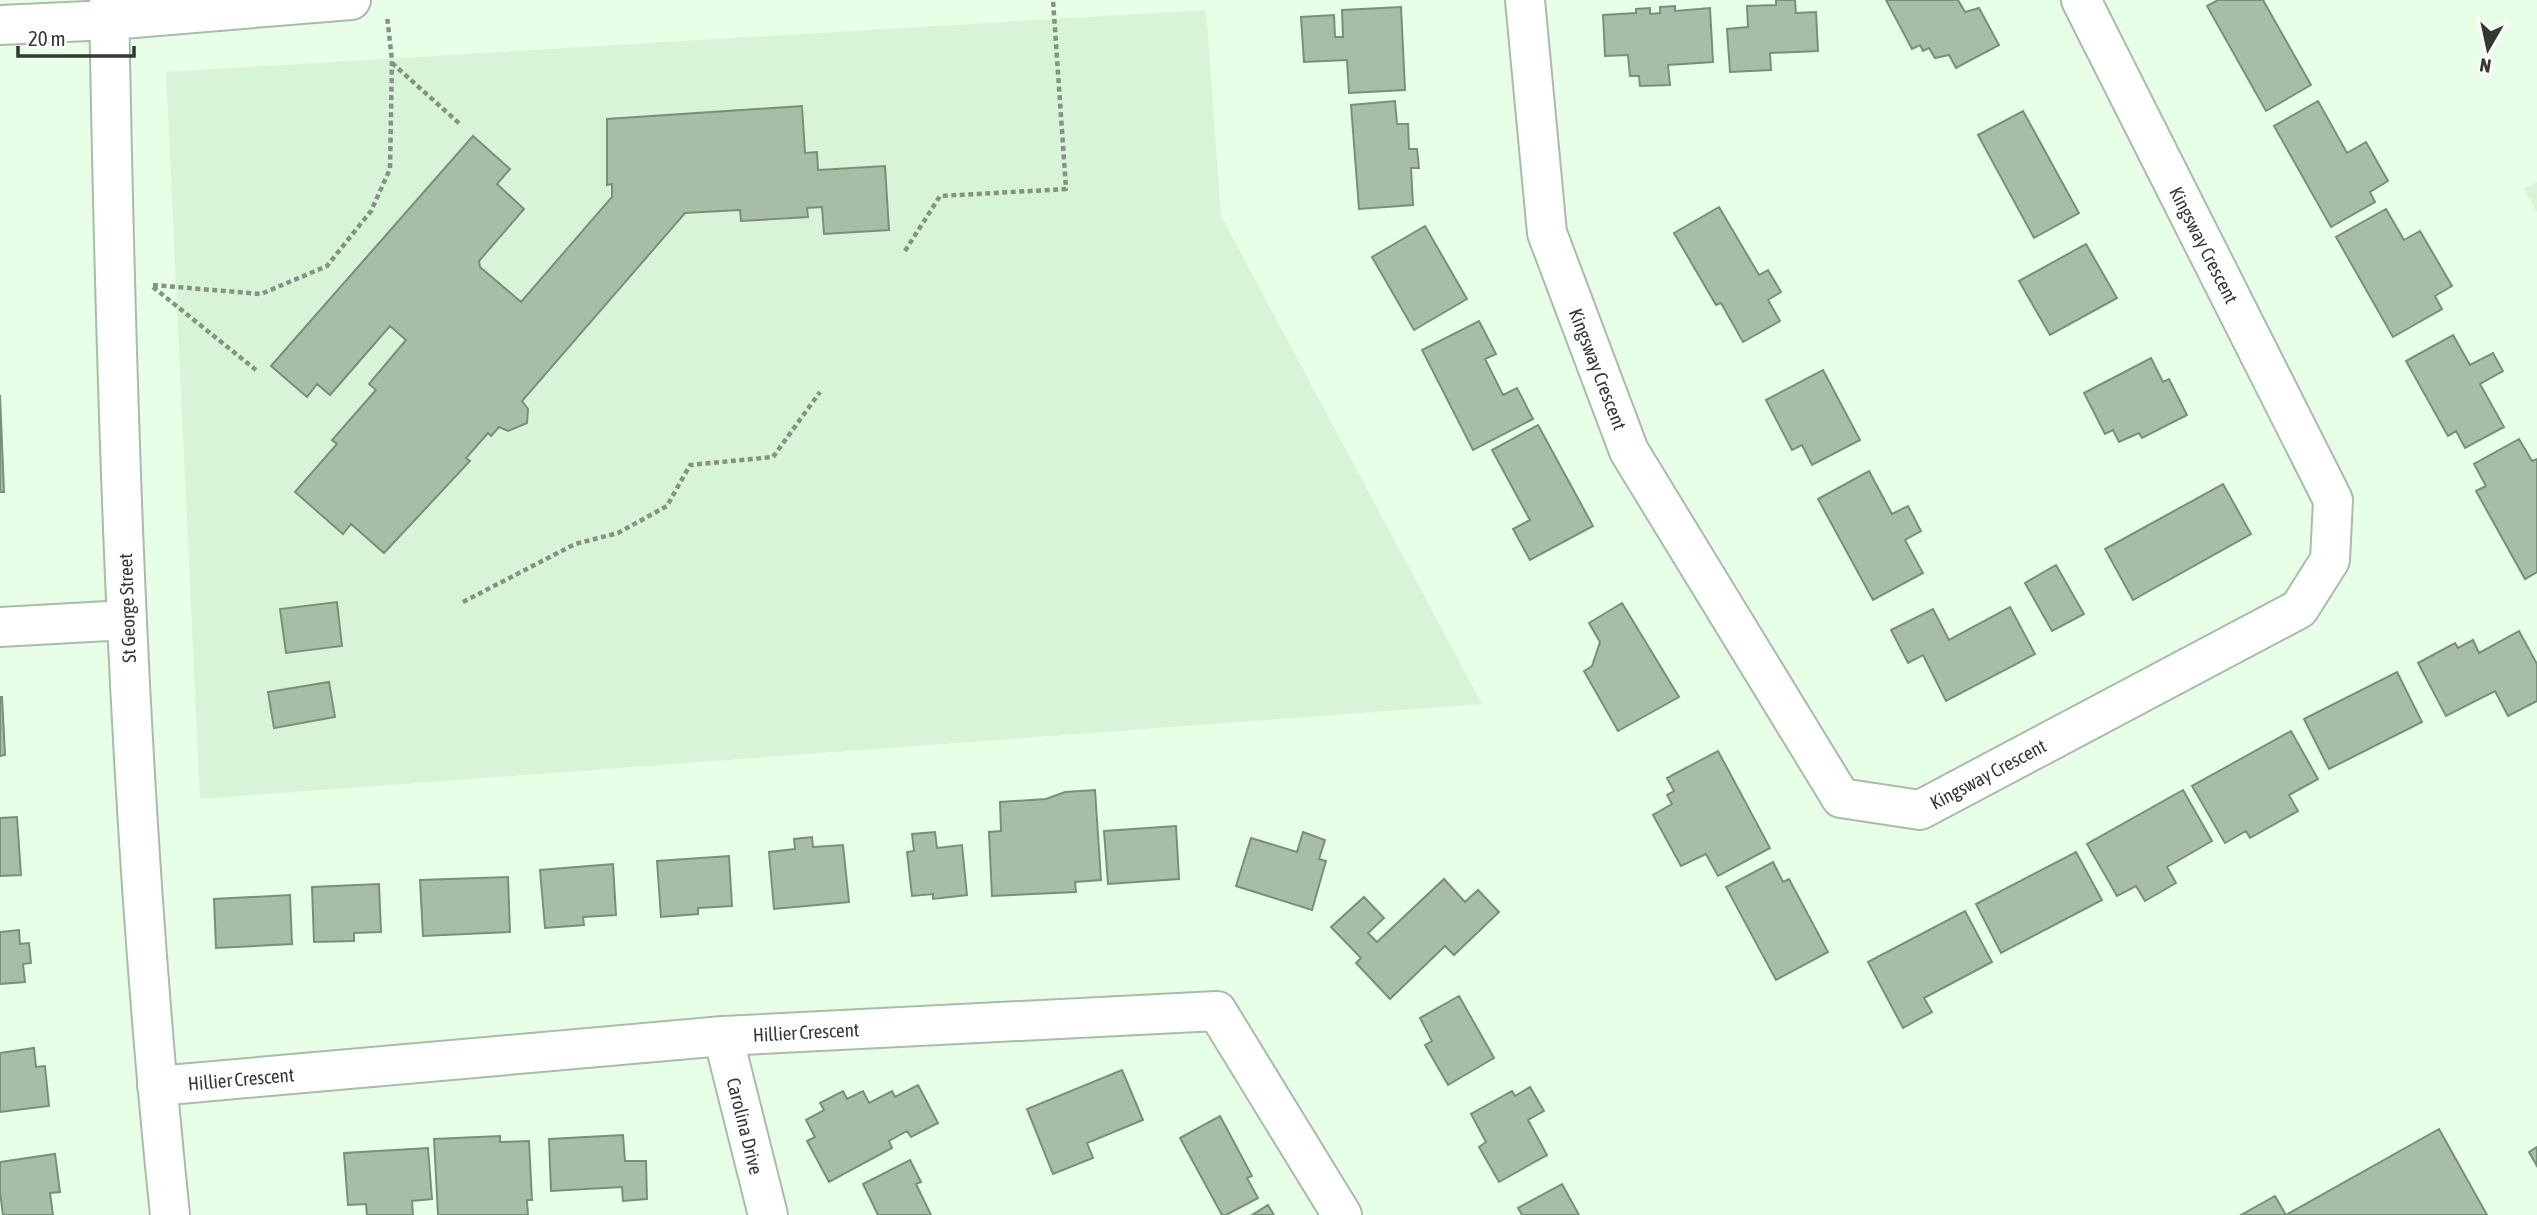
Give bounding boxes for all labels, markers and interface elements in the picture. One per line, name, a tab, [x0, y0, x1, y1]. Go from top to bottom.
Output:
scale bar	[18, 14, 133, 58]
north arrow	[2453, 14, 2523, 84]
text: 20 m	[28, 26, 66, 50]
text: N	[2478, 54, 2493, 78]
street label: Kingsway Crescent	[2165, 183, 2243, 307]
street label: Kingsway Crescent	[1565, 305, 1631, 433]
street label: St George Street	[114, 553, 140, 663]
street label: Kingsway Crescent	[1926, 734, 2050, 814]
street label: Hillier Crescent	[752, 1018, 860, 1046]
street label: Hillier Crescent	[187, 1063, 295, 1095]
street label: Carolina Drive	[722, 1075, 768, 1177]

